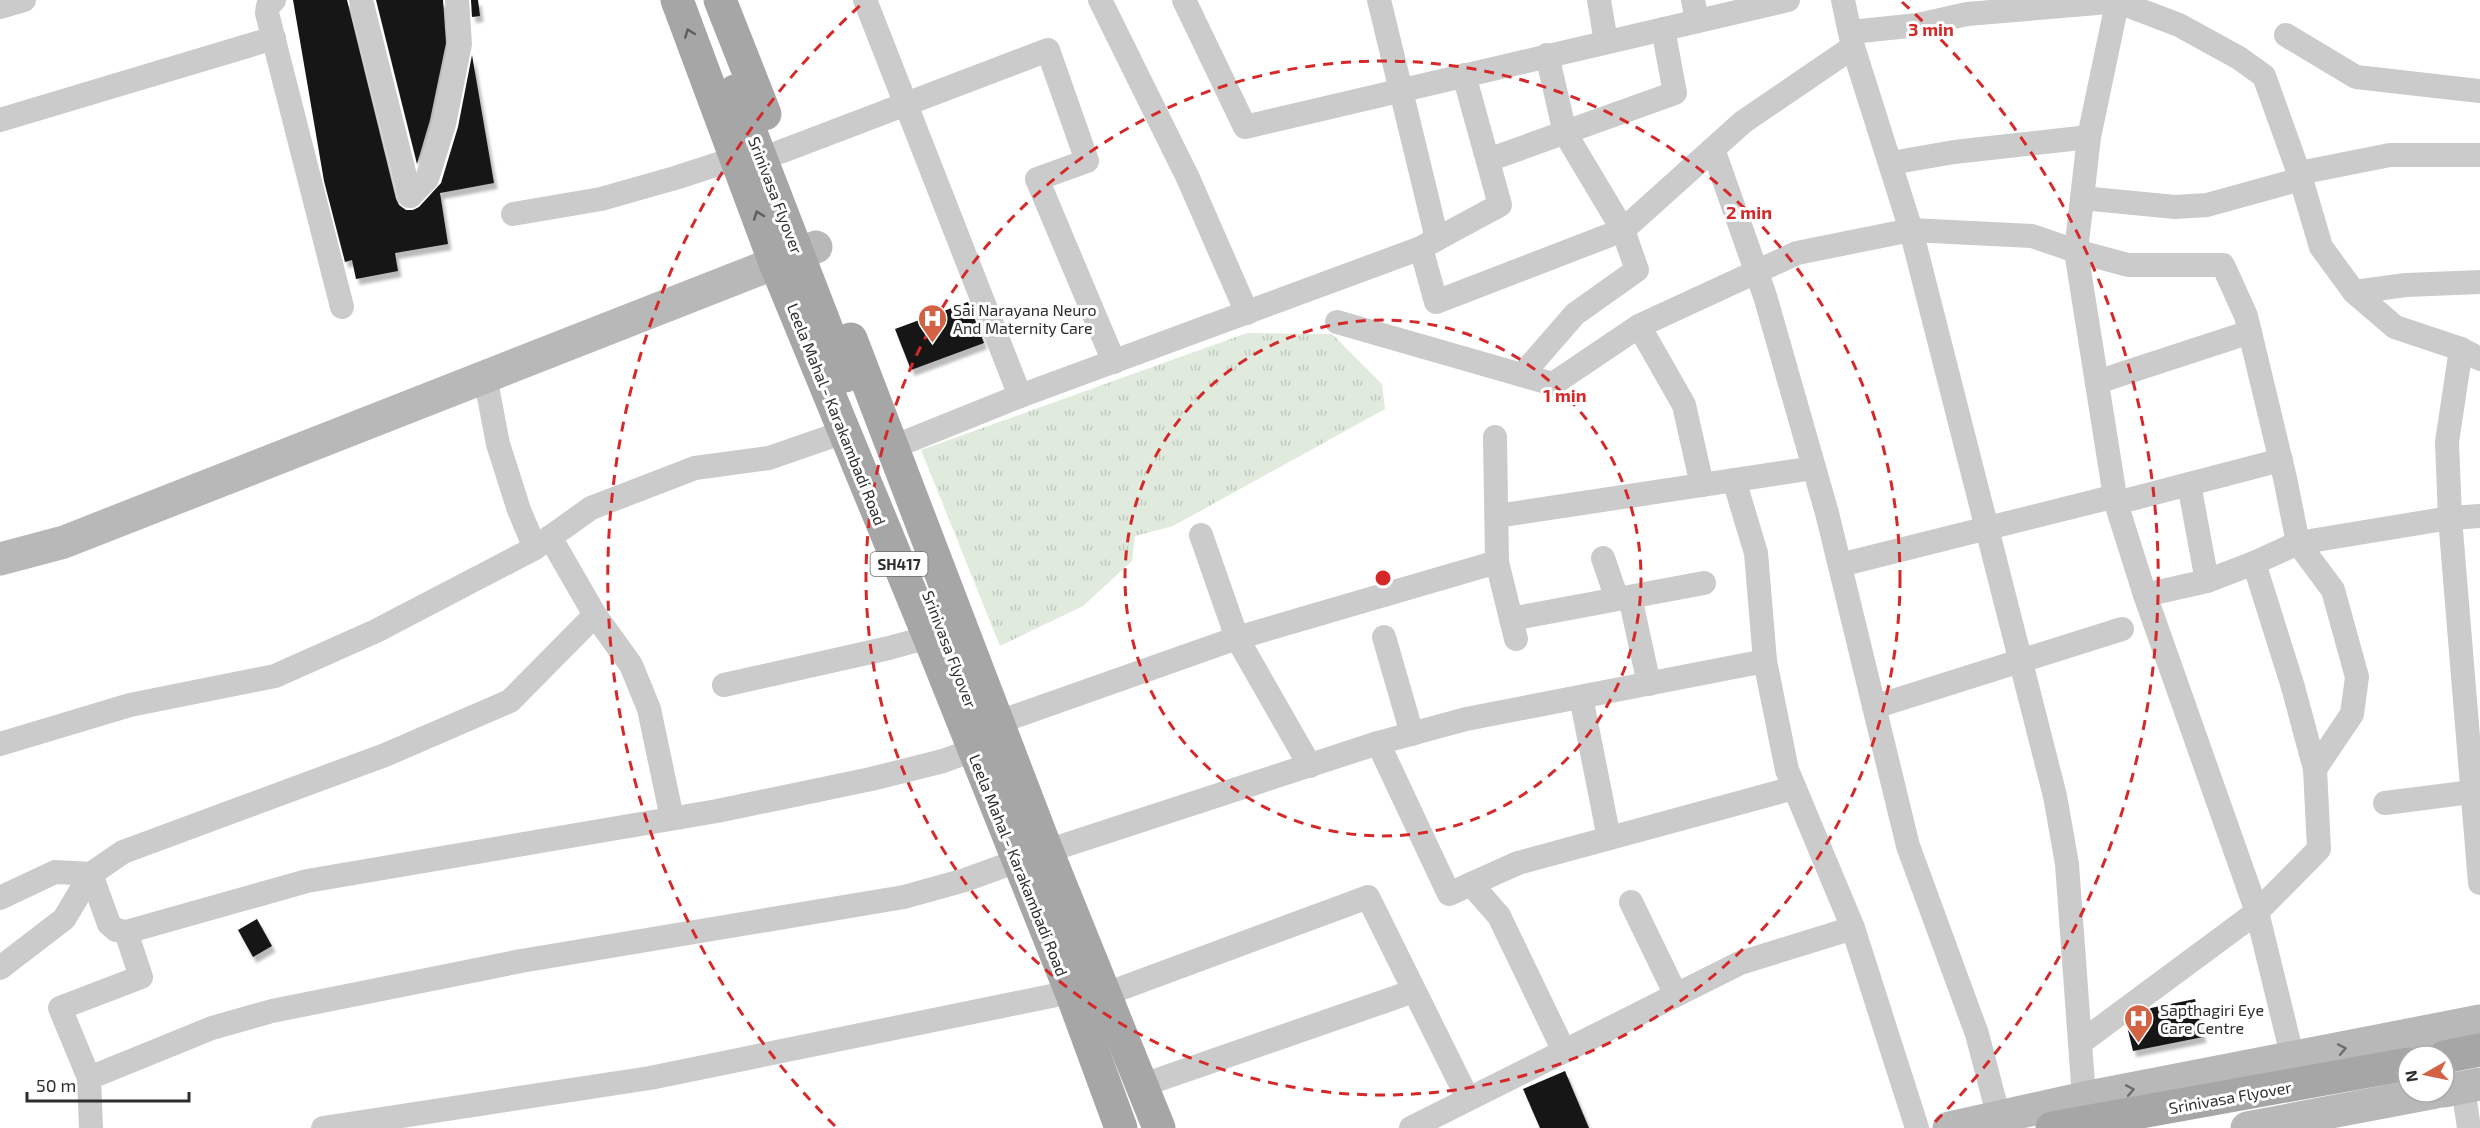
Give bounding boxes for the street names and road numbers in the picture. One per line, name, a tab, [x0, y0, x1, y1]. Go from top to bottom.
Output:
street label: Srinivasa Flyover	[745, 134, 807, 257]
street label: Leela Mahal - Karakambadi Road	[784, 300, 890, 528]
road number: SH417	[870, 552, 928, 576]
street label: Srinivasa Flyover	[919, 588, 981, 711]
street label: Leela Mahal - Karakambadi Road	[966, 751, 1072, 979]
street label: Srinivasa Flyover	[2167, 1077, 2293, 1117]

